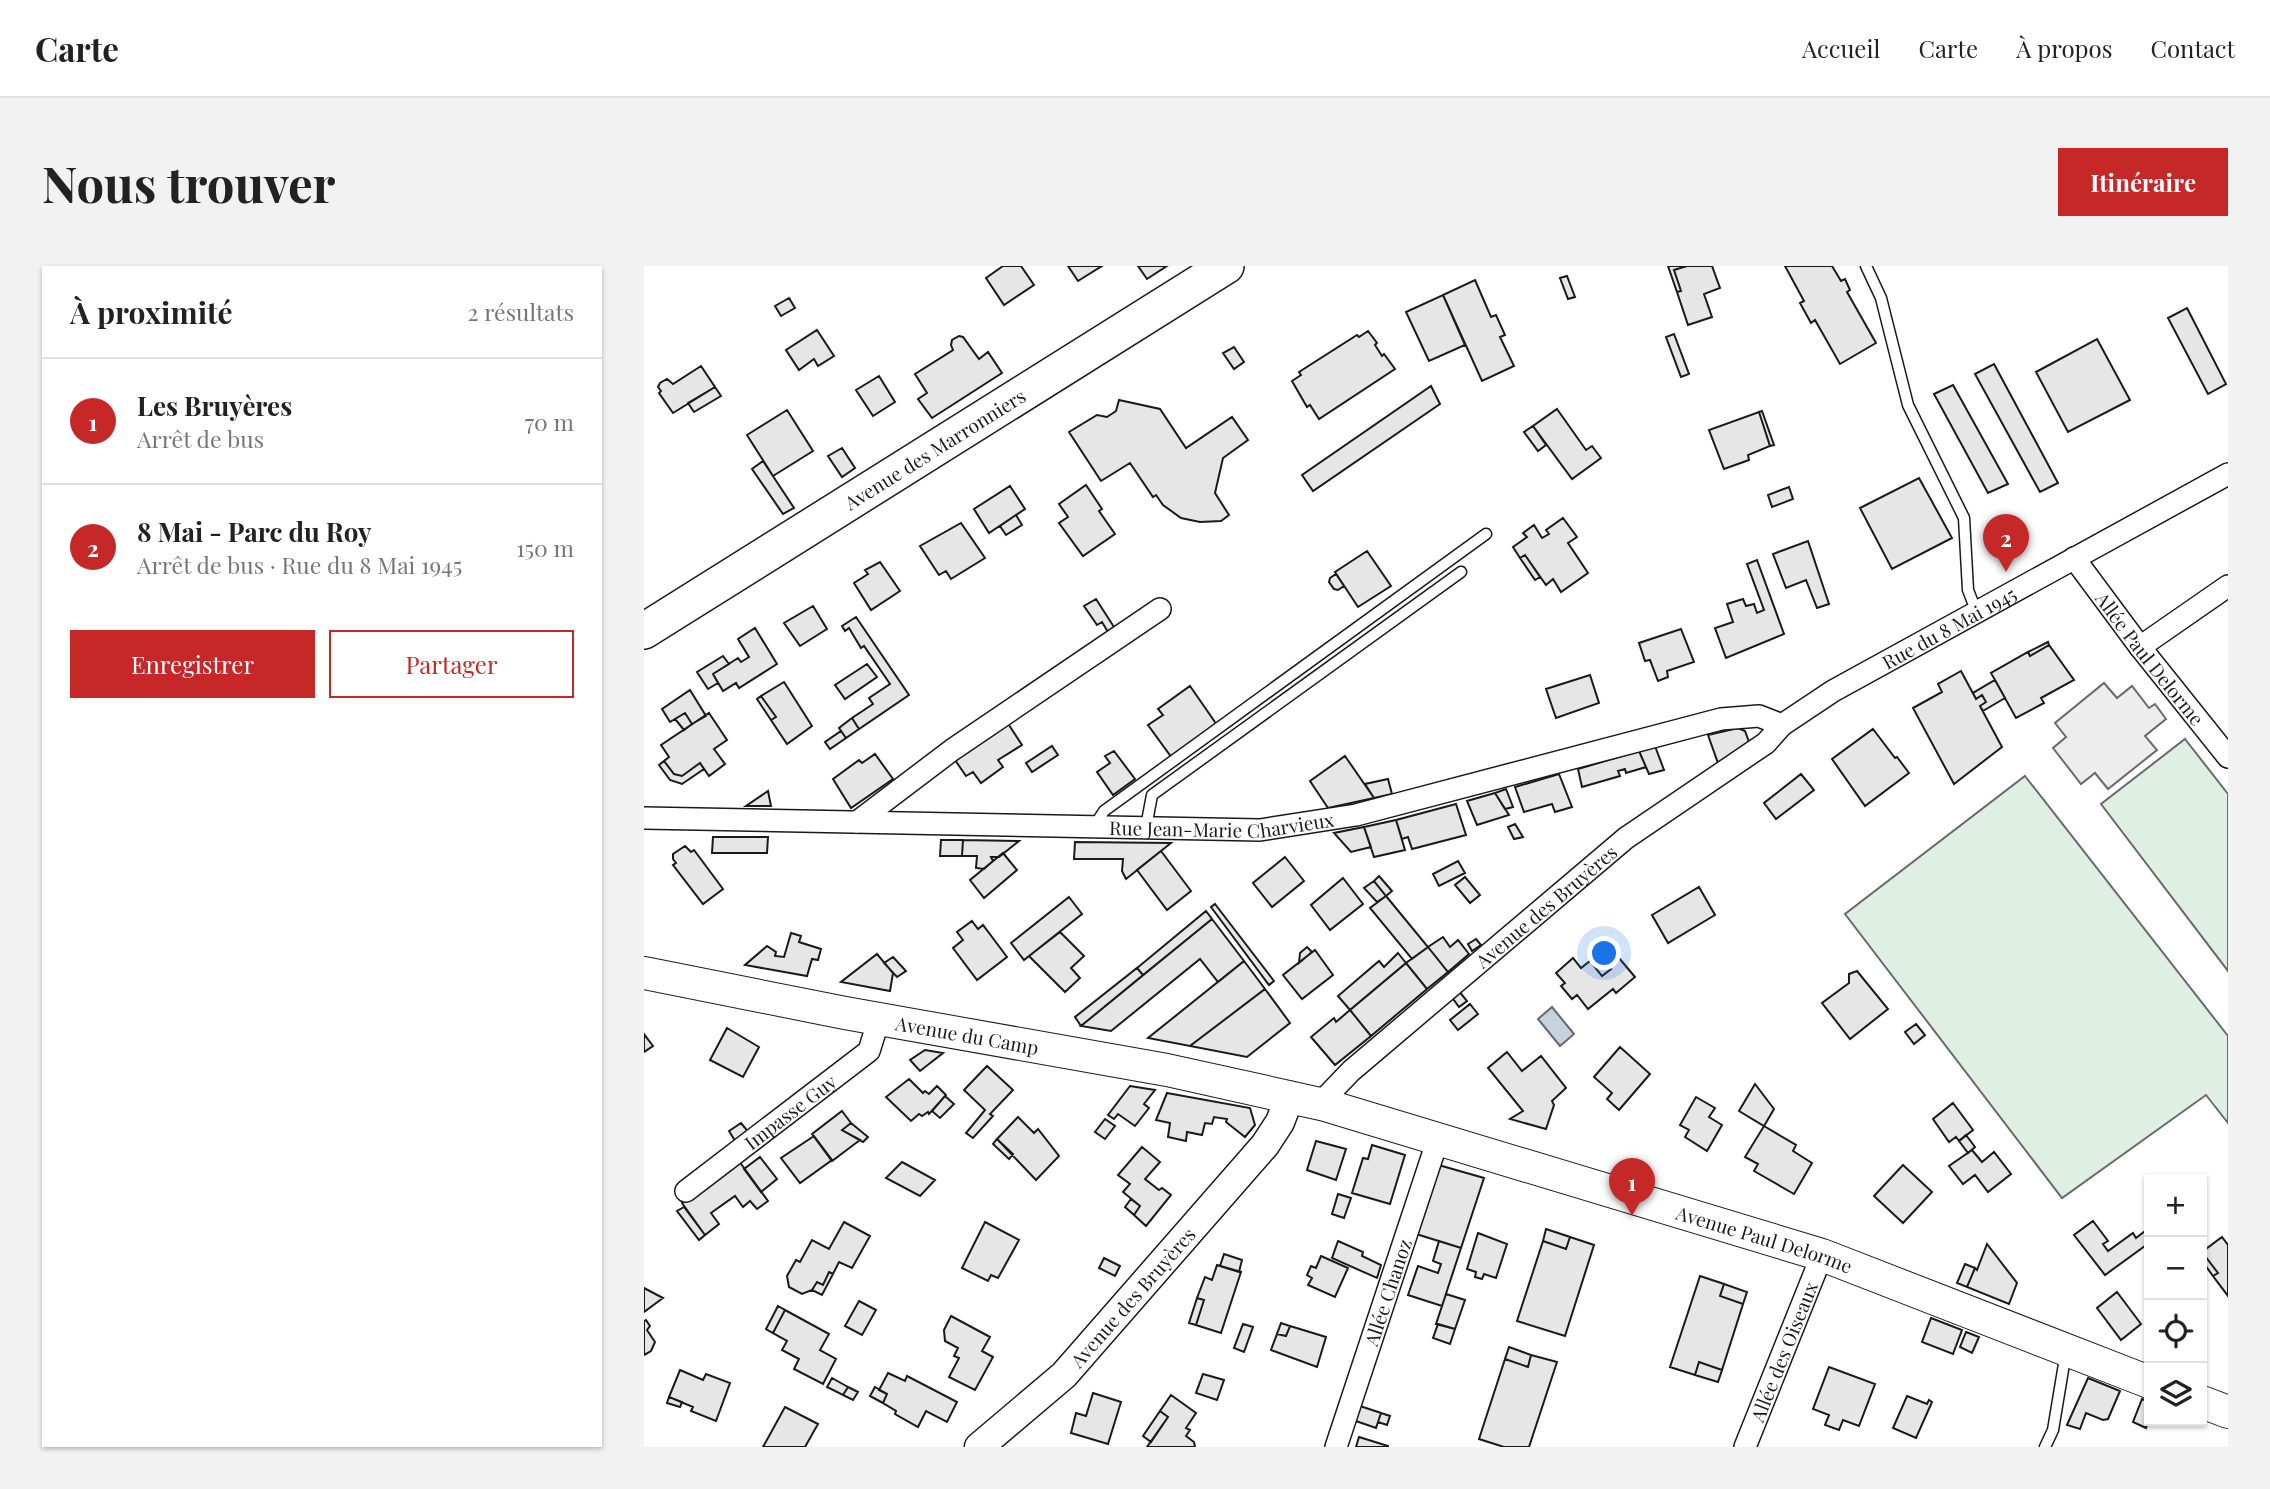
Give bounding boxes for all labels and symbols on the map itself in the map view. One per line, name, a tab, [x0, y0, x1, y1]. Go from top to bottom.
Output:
street label: Avenue des Marronniers	[838, 382, 1030, 516]
pin: 2	[1983, 514, 2029, 572]
street label: Rue du 8 Mai 1945	[1877, 580, 2021, 675]
street label: Allée Paul Delorme	[2090, 585, 2210, 730]
street label: Rue Jean-Marie Charvieux	[1109, 806, 1336, 843]
street label: Avenue des Bruyères	[1469, 839, 1622, 974]
your location	[1587, 936, 1621, 970]
street label: Avenue du Camp	[893, 1009, 1041, 1060]
street label: Impasse Guy	[739, 1068, 842, 1155]
pin: 1	[1609, 1158, 1655, 1216]
street label: Avenue Paul Delorme	[1672, 1198, 1856, 1279]
street label: Avenue des Bruyères	[1063, 1221, 1200, 1373]
street label: Allée Chanoz	[1357, 1235, 1417, 1350]
street label: Allée des Oiseaux	[1743, 1277, 1823, 1426]

